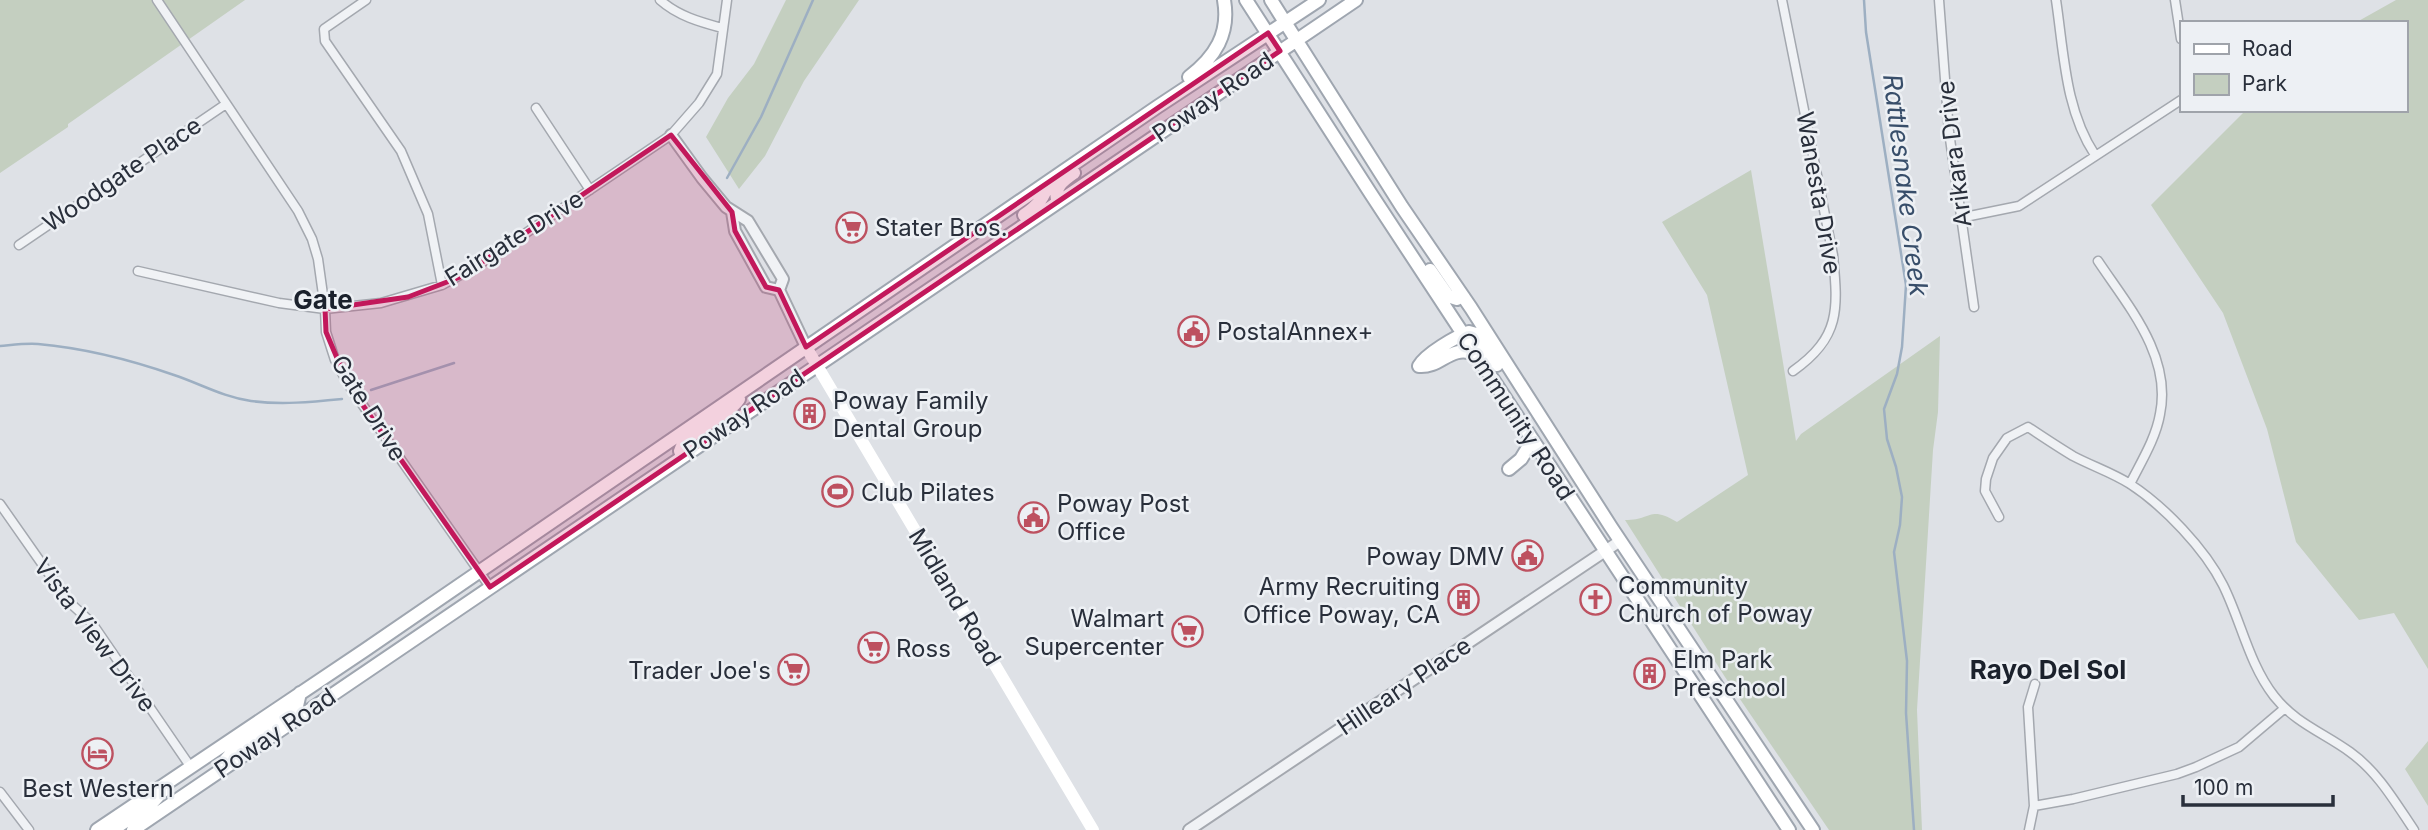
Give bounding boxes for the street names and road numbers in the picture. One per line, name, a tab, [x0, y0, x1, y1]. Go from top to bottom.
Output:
street label: Poway Road	[1147, 46, 1279, 148]
street label: Arikara Drive	[1931, 79, 1977, 229]
street label: Wanesta Drive	[1790, 109, 1848, 277]
street label: Woodgate Place	[37, 110, 207, 238]
street label: Fairgate Drive	[439, 184, 589, 292]
street label: Community Road	[1451, 326, 1581, 506]
street label: Gate Drive	[325, 350, 413, 466]
street label: Poway Road	[678, 363, 810, 465]
street label: Midland Road	[903, 523, 1007, 671]
street label: Vista View Drive	[28, 552, 162, 718]
street label: Hilleary Place	[1332, 631, 1476, 741]
street label: Poway Road	[209, 682, 341, 784]

